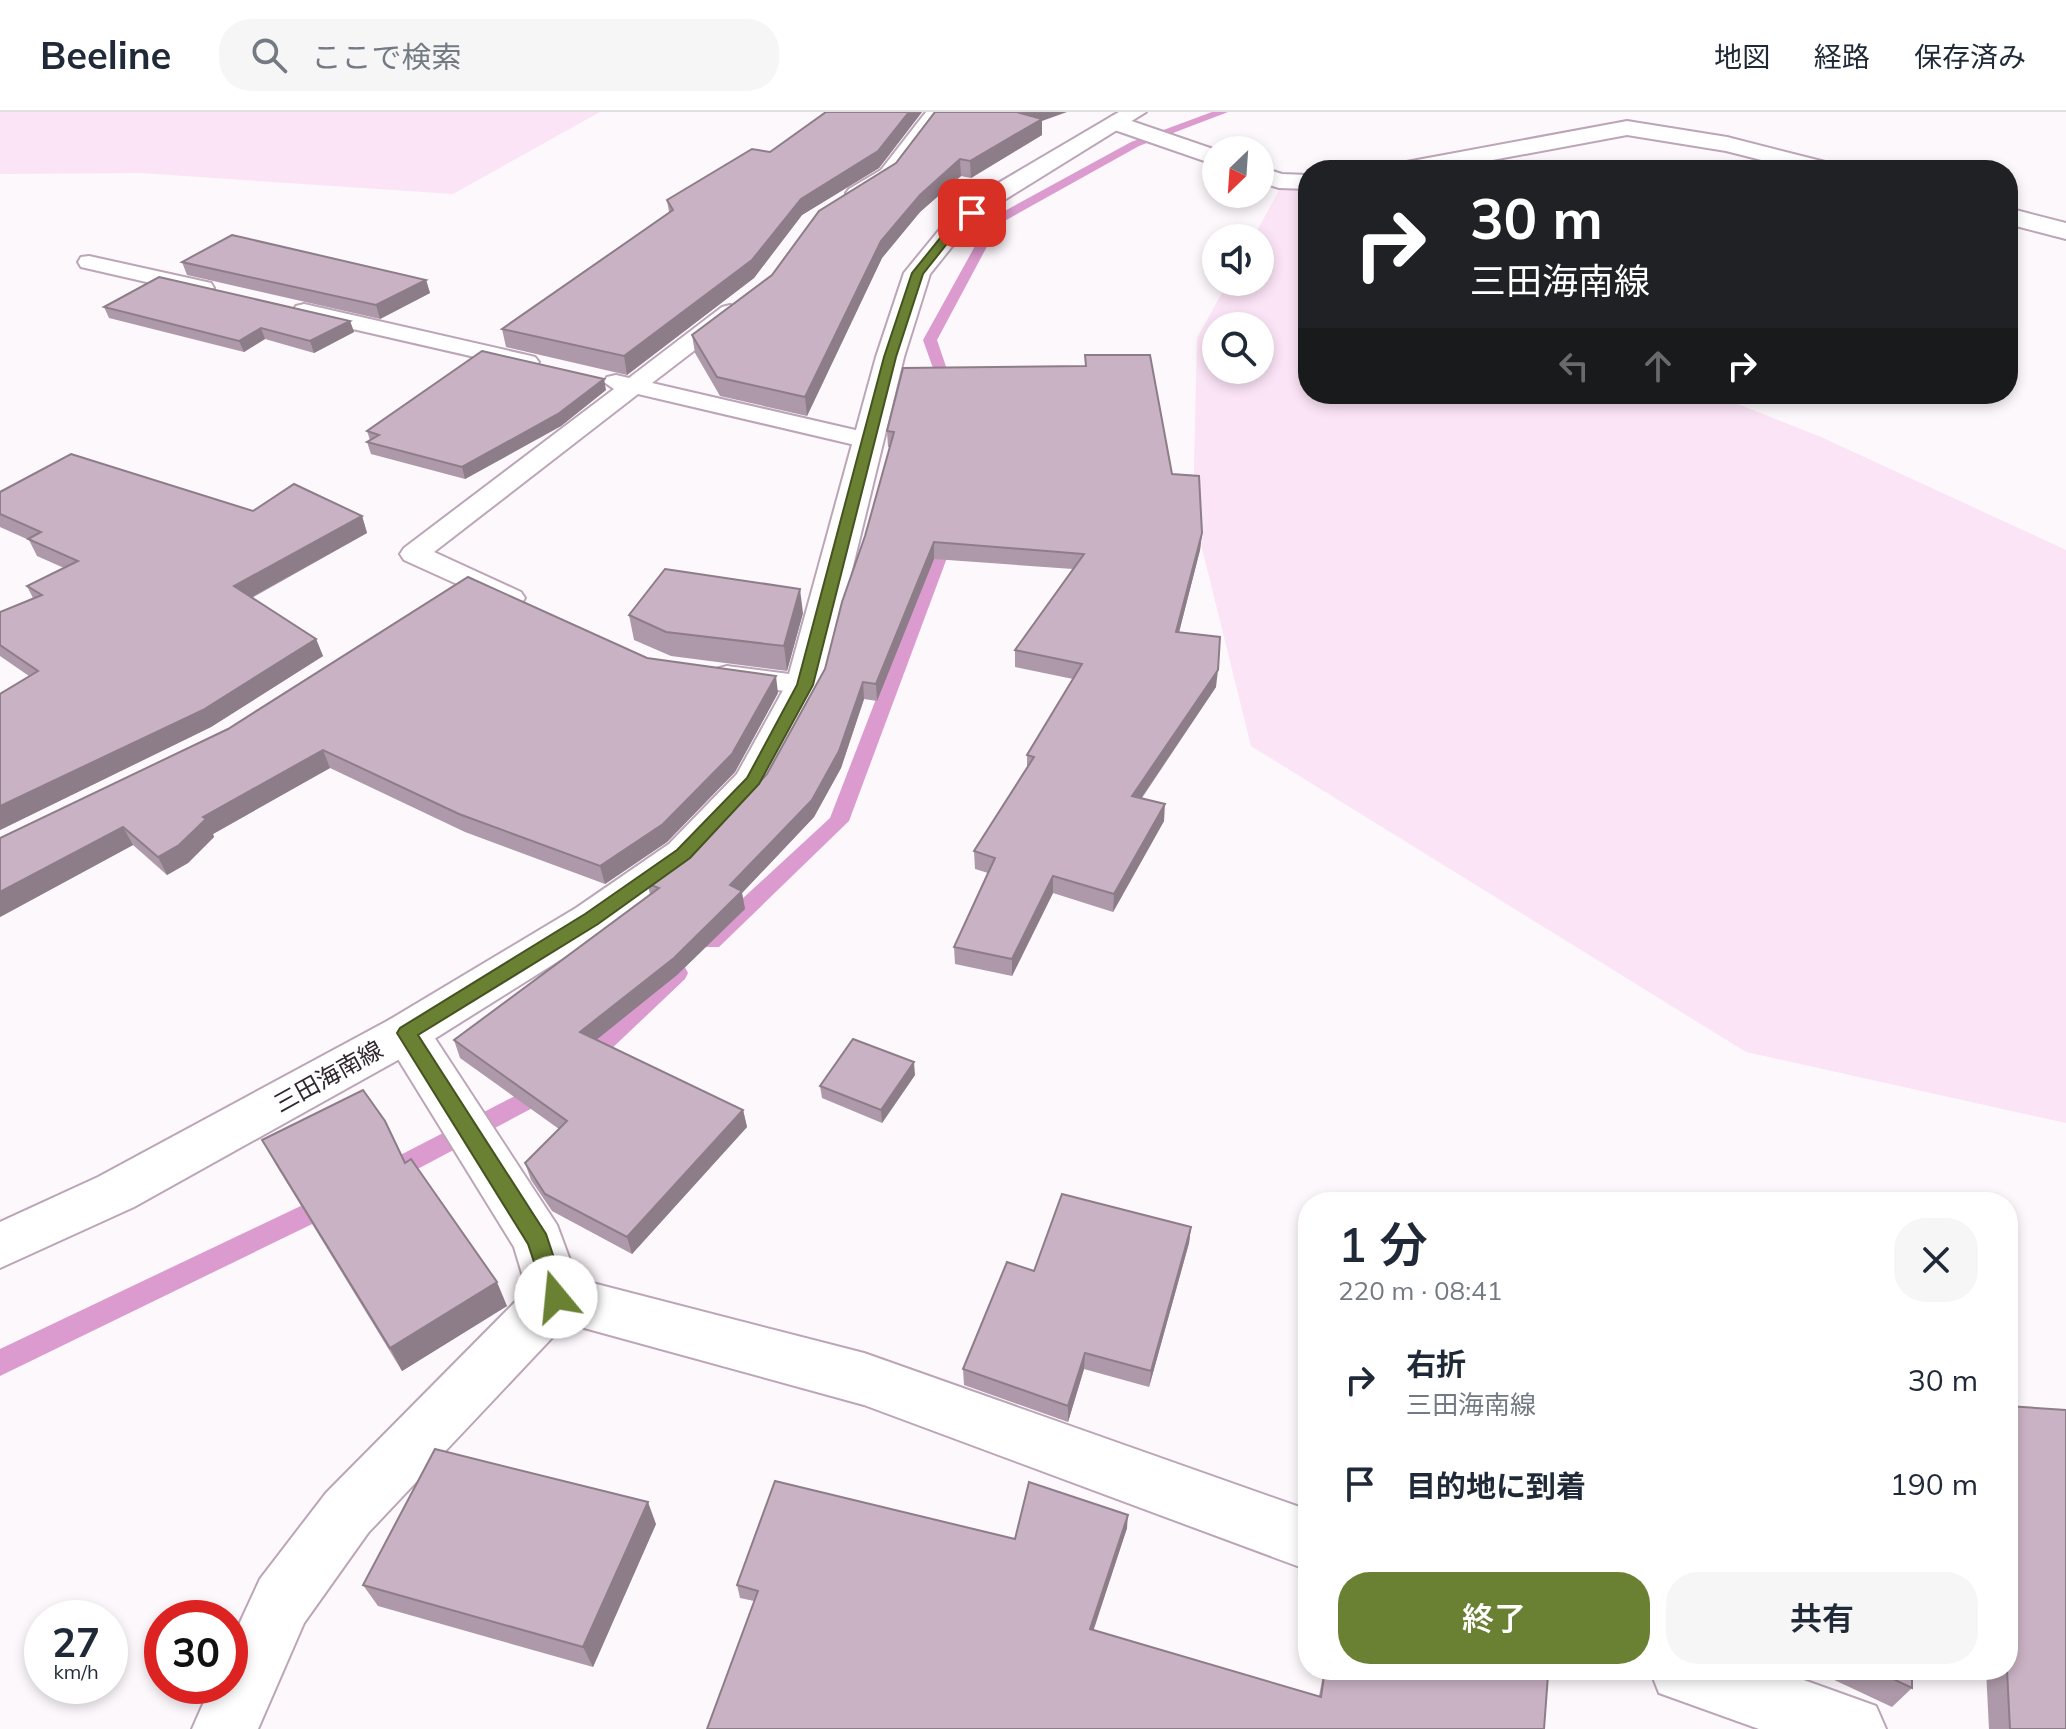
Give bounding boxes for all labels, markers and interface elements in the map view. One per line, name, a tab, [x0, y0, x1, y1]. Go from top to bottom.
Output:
search box	[219, 19, 779, 91]
text: Beeline	[40, 31, 171, 79]
icon: search	[247, 33, 291, 77]
text: ここで検索	[311, 38, 461, 76]
text: 地図	[1714, 39, 1770, 74]
text: 経路	[1814, 39, 1870, 74]
text: 保存済み	[1914, 39, 2026, 74]
north arrow	[1202, 136, 1274, 208]
map controls	[1202, 136, 1274, 384]
pin	[938, 179, 1006, 247]
text: 30 m	[1470, 183, 1603, 253]
icon: arrive	[950, 191, 994, 235]
icon: right	[1338, 192, 1442, 296]
button: sound	[1202, 224, 1274, 296]
text: 三田海南線	[1470, 258, 1650, 303]
button: search	[1202, 312, 1274, 384]
icon: left	[1552, 344, 1596, 388]
icon: ahead	[1636, 344, 1680, 388]
icon: right	[1720, 344, 1764, 388]
street label: 三田海南線	[268, 1034, 388, 1118]
text: 1 分	[1338, 1214, 1428, 1274]
button: close	[1894, 1218, 1978, 1302]
position arrow	[514, 1255, 598, 1339]
text: 220 m · 08:41	[1338, 1274, 1502, 1307]
text: 右折	[1406, 1345, 1466, 1383]
icon: right	[1338, 1358, 1382, 1402]
text: 30 m	[1908, 1361, 1978, 1399]
text: 三田海南線	[1406, 1388, 1536, 1421]
icon: arrive	[1338, 1462, 1382, 1506]
text: 190 m	[1890, 1465, 1978, 1503]
text: 目的地に到着	[1406, 1467, 1586, 1505]
button: 終了	[1338, 1572, 1650, 1664]
button: 共有	[1666, 1572, 1978, 1664]
speed limit sign: 30	[144, 1600, 248, 1704]
text: 27	[52, 1617, 100, 1667]
text: km/h	[53, 1659, 99, 1684]

